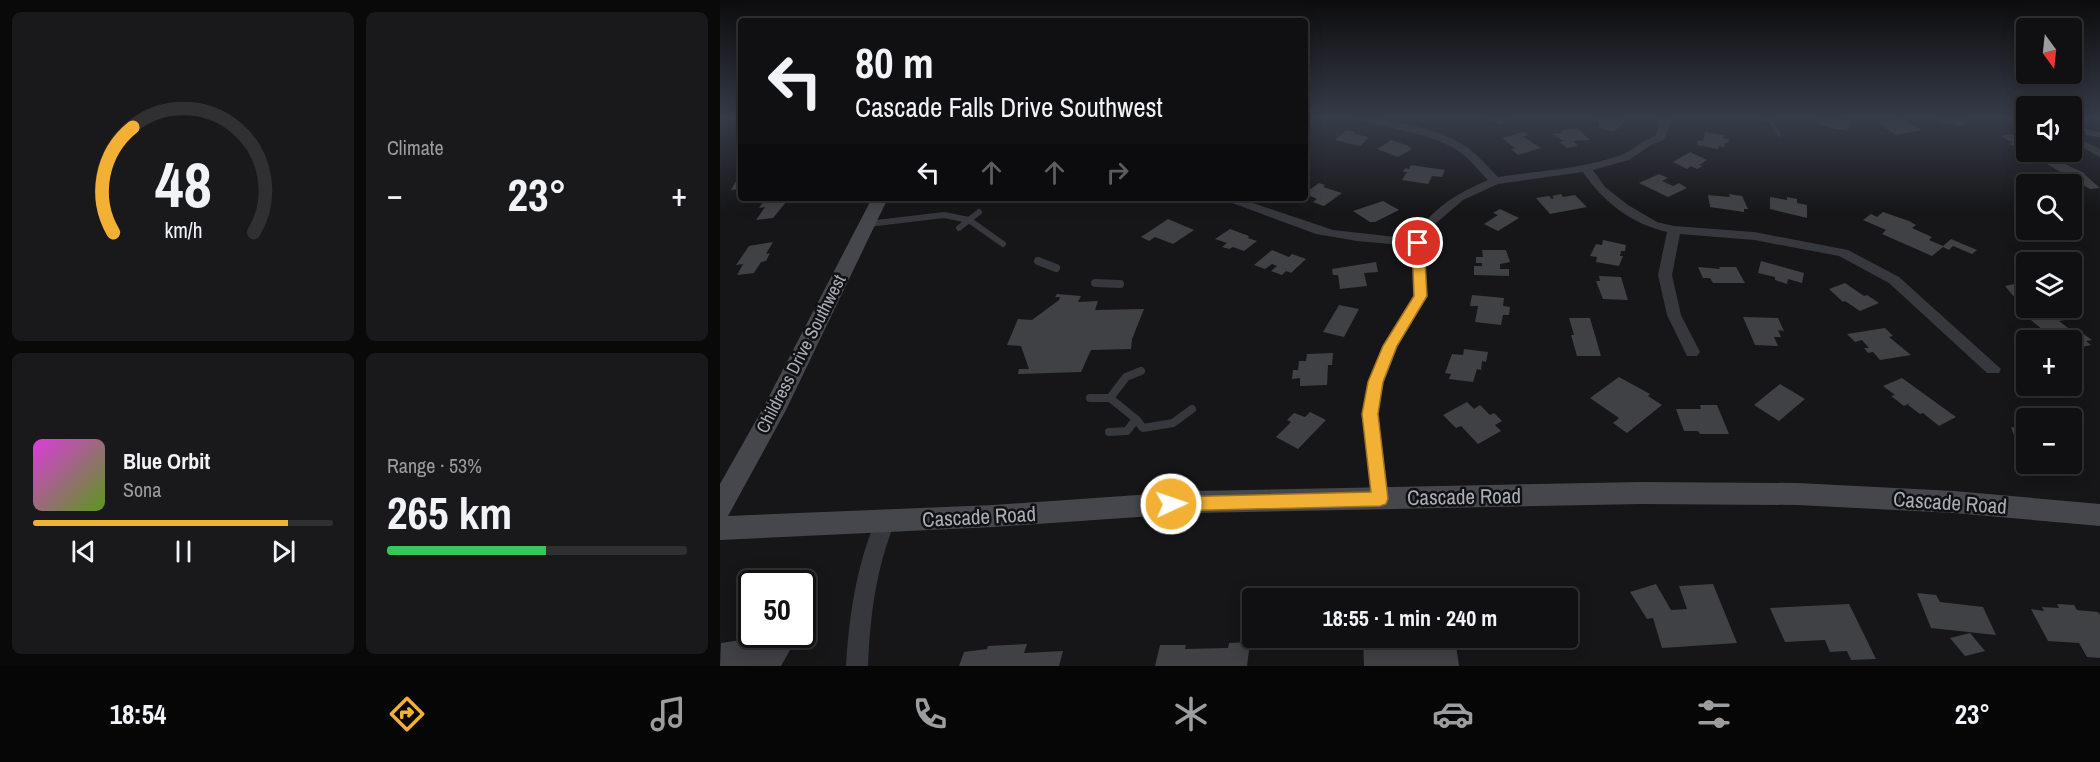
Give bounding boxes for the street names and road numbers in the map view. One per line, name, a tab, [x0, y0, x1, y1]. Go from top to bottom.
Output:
street label: Childress Drive Southwest	[750, 270, 851, 437]
street label: Cascade Road	[1407, 481, 1521, 512]
street label: Cascade Road	[1892, 484, 2008, 521]
street label: Cascade Road	[921, 499, 1037, 534]

